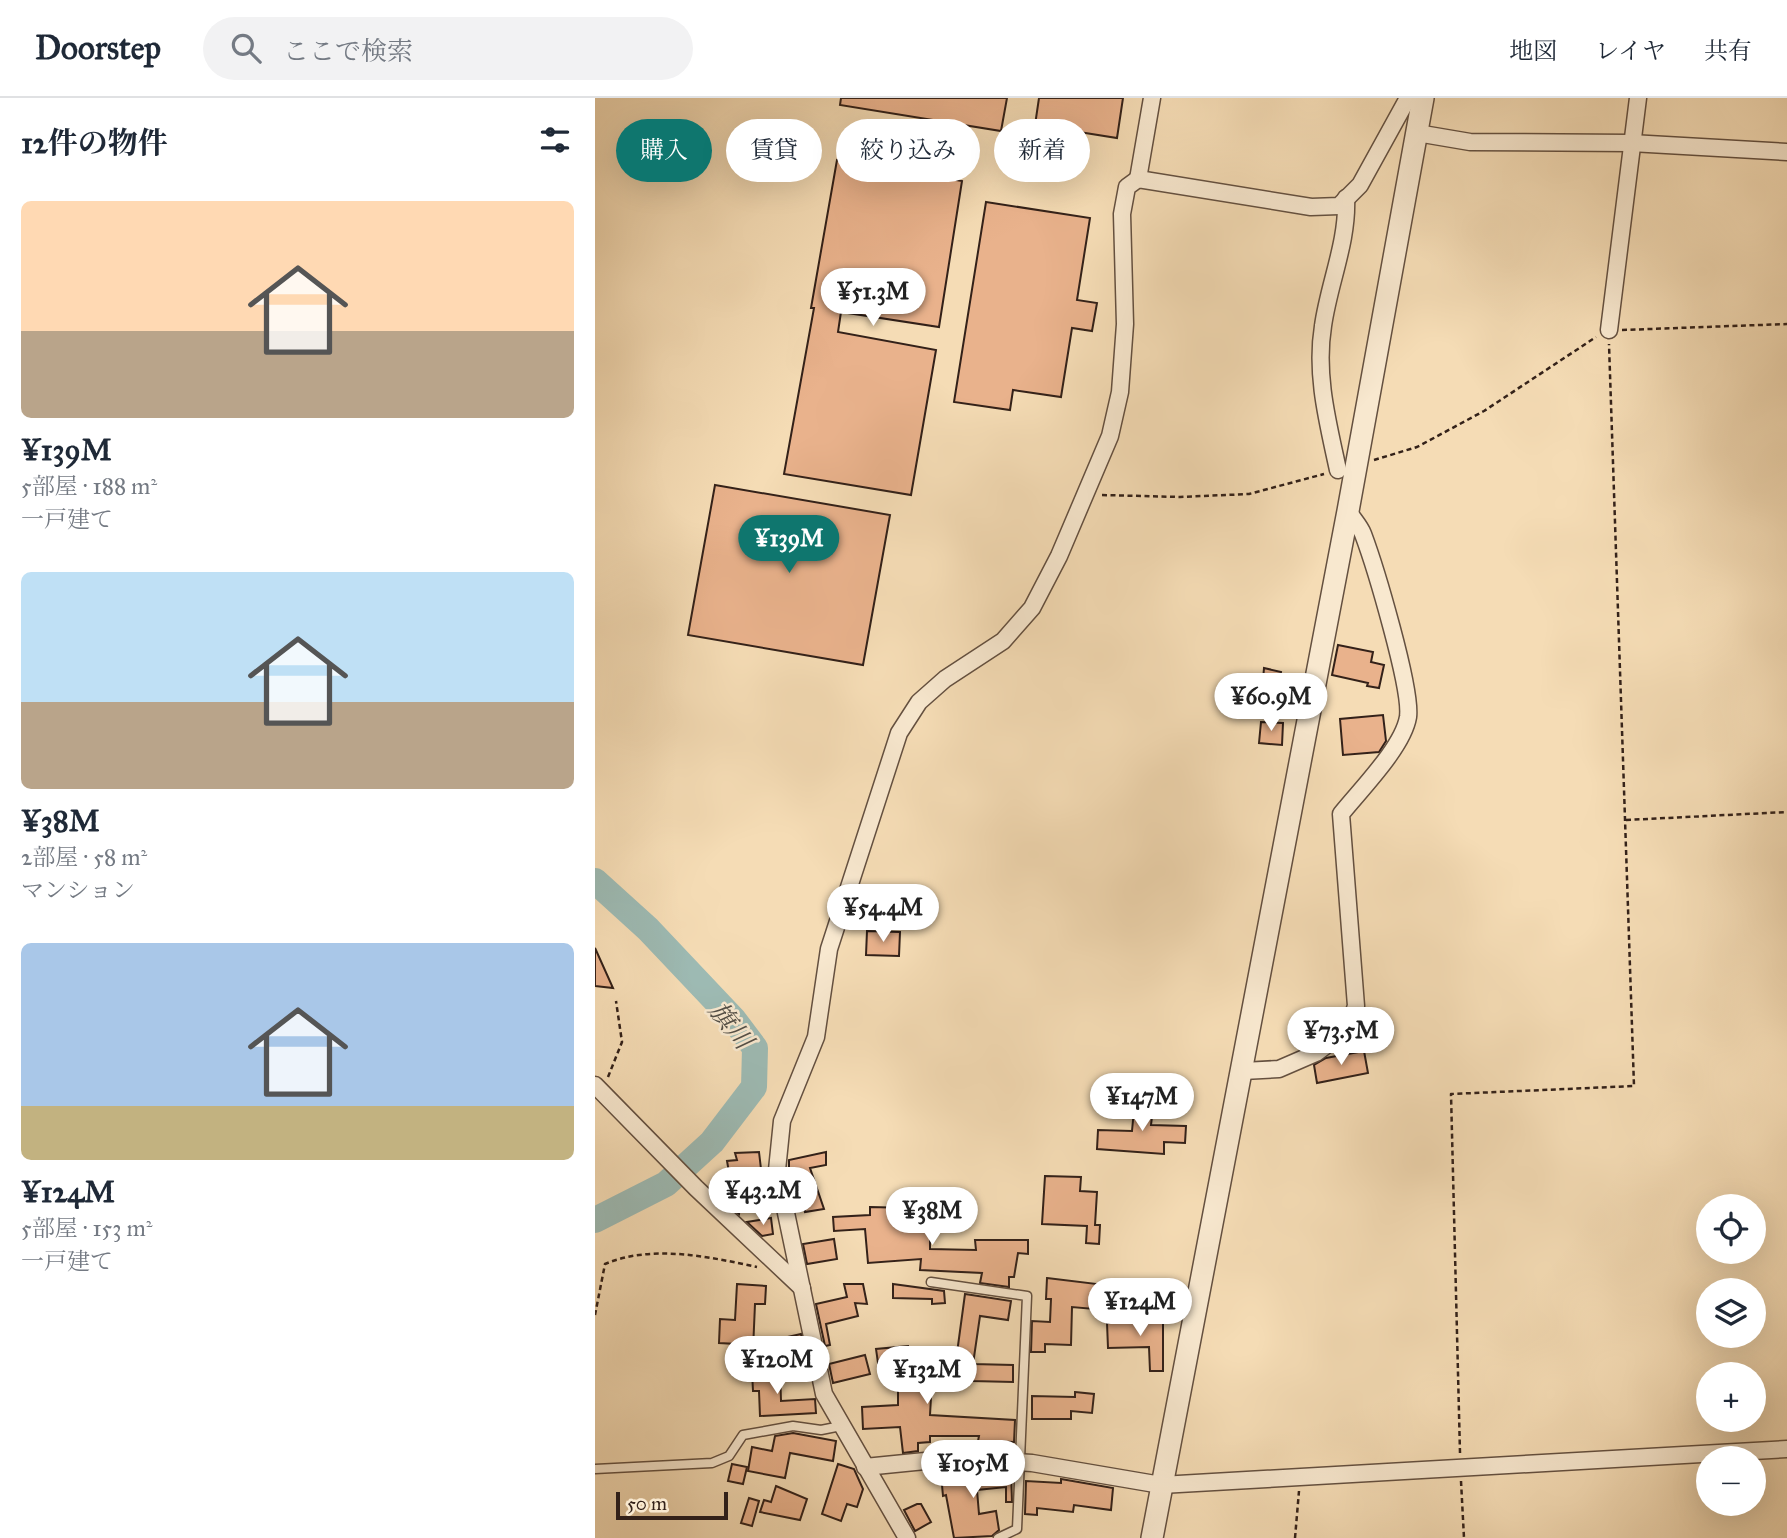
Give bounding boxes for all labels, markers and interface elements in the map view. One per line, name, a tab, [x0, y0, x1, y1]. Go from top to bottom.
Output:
search box	[203, 17, 693, 80]
text: Doorstep	[35, 28, 161, 68]
icon: search	[227, 29, 265, 67]
text: ここで検索	[283, 35, 413, 67]
text: 地図	[1509, 36, 1557, 66]
text: レイヤ	[1595, 36, 1666, 66]
text: 共有	[1704, 36, 1752, 66]
chip: 購入	[616, 119, 712, 182]
chip: 賃貸	[726, 119, 822, 182]
chip: 絞り込み	[836, 119, 980, 182]
chip: 新着	[994, 119, 1090, 182]
icon: filters	[536, 121, 574, 159]
text: 12件の物件	[21, 125, 168, 161]
icon: home	[235, 247, 361, 373]
pin: ¥51.3M	[816, 268, 930, 328]
text: ¥51.3M	[837, 277, 909, 305]
text: ¥139M	[21, 432, 112, 468]
text: 5部屋 · 188 m²	[21, 472, 157, 500]
text: 一戸建て	[21, 505, 113, 533]
pin: ¥139M	[740, 516, 838, 575]
text: ¥139M	[754, 524, 824, 552]
icon: home	[235, 618, 361, 744]
pin: ¥60.9M	[1214, 674, 1328, 733]
text: ¥60.9M	[1230, 682, 1312, 710]
text: ¥38M	[21, 803, 100, 839]
text: 2部屋 · 58 m²	[21, 843, 147, 871]
text: マンション	[21, 876, 135, 904]
pin: ¥54.4M	[826, 884, 940, 944]
text: ¥54.4M	[843, 893, 923, 921]
icon: home	[235, 989, 361, 1115]
water label: 旗川	[702, 995, 762, 1058]
pin: ¥73.5M	[1284, 1007, 1398, 1067]
text: ¥73.5M	[1303, 1016, 1379, 1044]
pin: ¥147M	[1093, 1074, 1191, 1133]
text: ¥147M	[1106, 1082, 1178, 1110]
pin: ¥43.2M	[706, 1168, 820, 1227]
text: ¥124M	[21, 1174, 115, 1210]
text: ¥43.2M	[725, 1176, 801, 1204]
pin: ¥38M	[891, 1188, 973, 1247]
map controls	[1696, 1194, 1766, 1516]
button: locate	[1696, 1194, 1766, 1264]
text: ¥38M	[902, 1196, 962, 1224]
text: 5部屋 · 153 m²	[21, 1214, 152, 1242]
text: 一戸建て	[21, 1247, 113, 1275]
pin: ¥124M	[1091, 1278, 1189, 1338]
button: layers	[1696, 1278, 1766, 1348]
text: ¥124M	[1104, 1287, 1176, 1315]
pin: ¥120M	[728, 1336, 826, 1396]
text: ¥120M	[741, 1345, 813, 1373]
pin: ¥132M	[878, 1346, 976, 1406]
text: ¥132M	[893, 1355, 961, 1383]
button: +	[1696, 1362, 1766, 1432]
pin: ¥105M	[924, 1440, 1022, 1500]
button: −	[1696, 1446, 1766, 1516]
text: ¥105M	[937, 1449, 1009, 1477]
scale bar	[616, 1489, 728, 1521]
text: 50 m	[627, 1492, 667, 1515]

